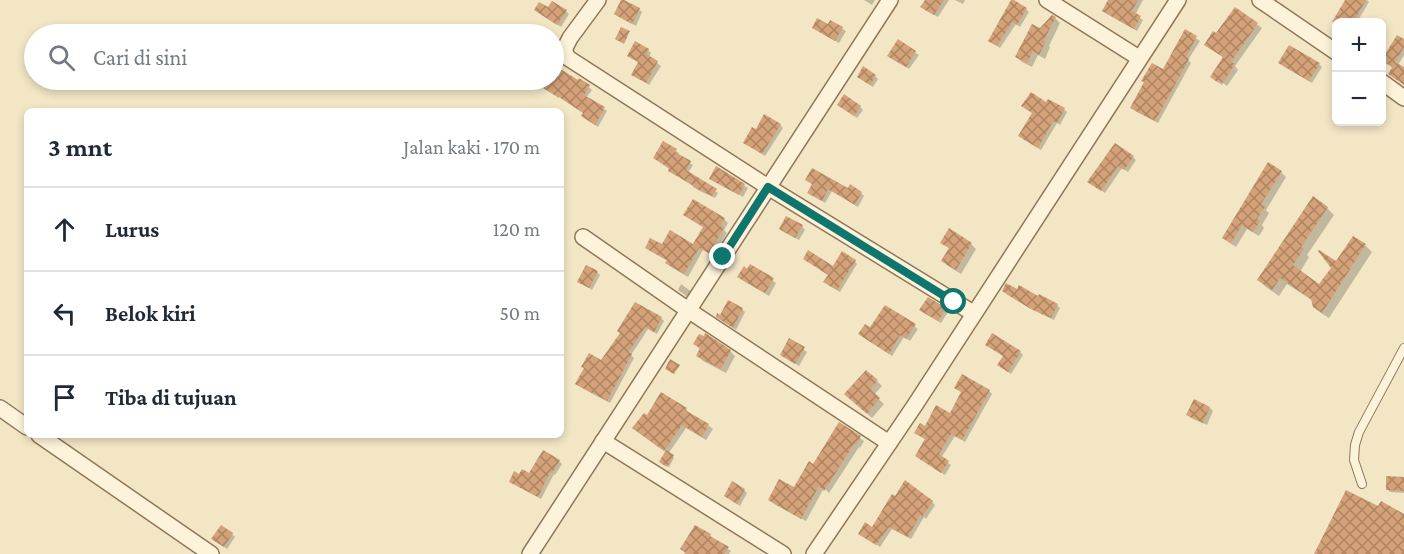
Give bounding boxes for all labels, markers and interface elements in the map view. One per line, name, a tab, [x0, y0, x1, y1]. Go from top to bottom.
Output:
map controls	[1332, 18, 1386, 126]
button: +	[1332, 18, 1386, 72]
search box	[24, 24, 564, 90]
icon: search	[45, 41, 78, 74]
text: Cari di sini	[93, 45, 187, 70]
button: −	[1332, 72, 1386, 126]
text: 3 mnt	[48, 133, 112, 162]
text: Jalan kaki · 170 m	[403, 136, 540, 158]
icon: ahead	[48, 213, 81, 246]
text: Lurus	[105, 217, 159, 242]
text: 120 m	[493, 218, 540, 240]
route end	[709, 243, 735, 269]
route start	[940, 288, 966, 314]
icon: left	[48, 297, 81, 330]
text: Belok kiri	[105, 301, 196, 326]
text: 50 m	[499, 302, 540, 324]
icon: arrive	[48, 381, 81, 414]
text: Tiba di tujuan	[105, 385, 237, 410]

